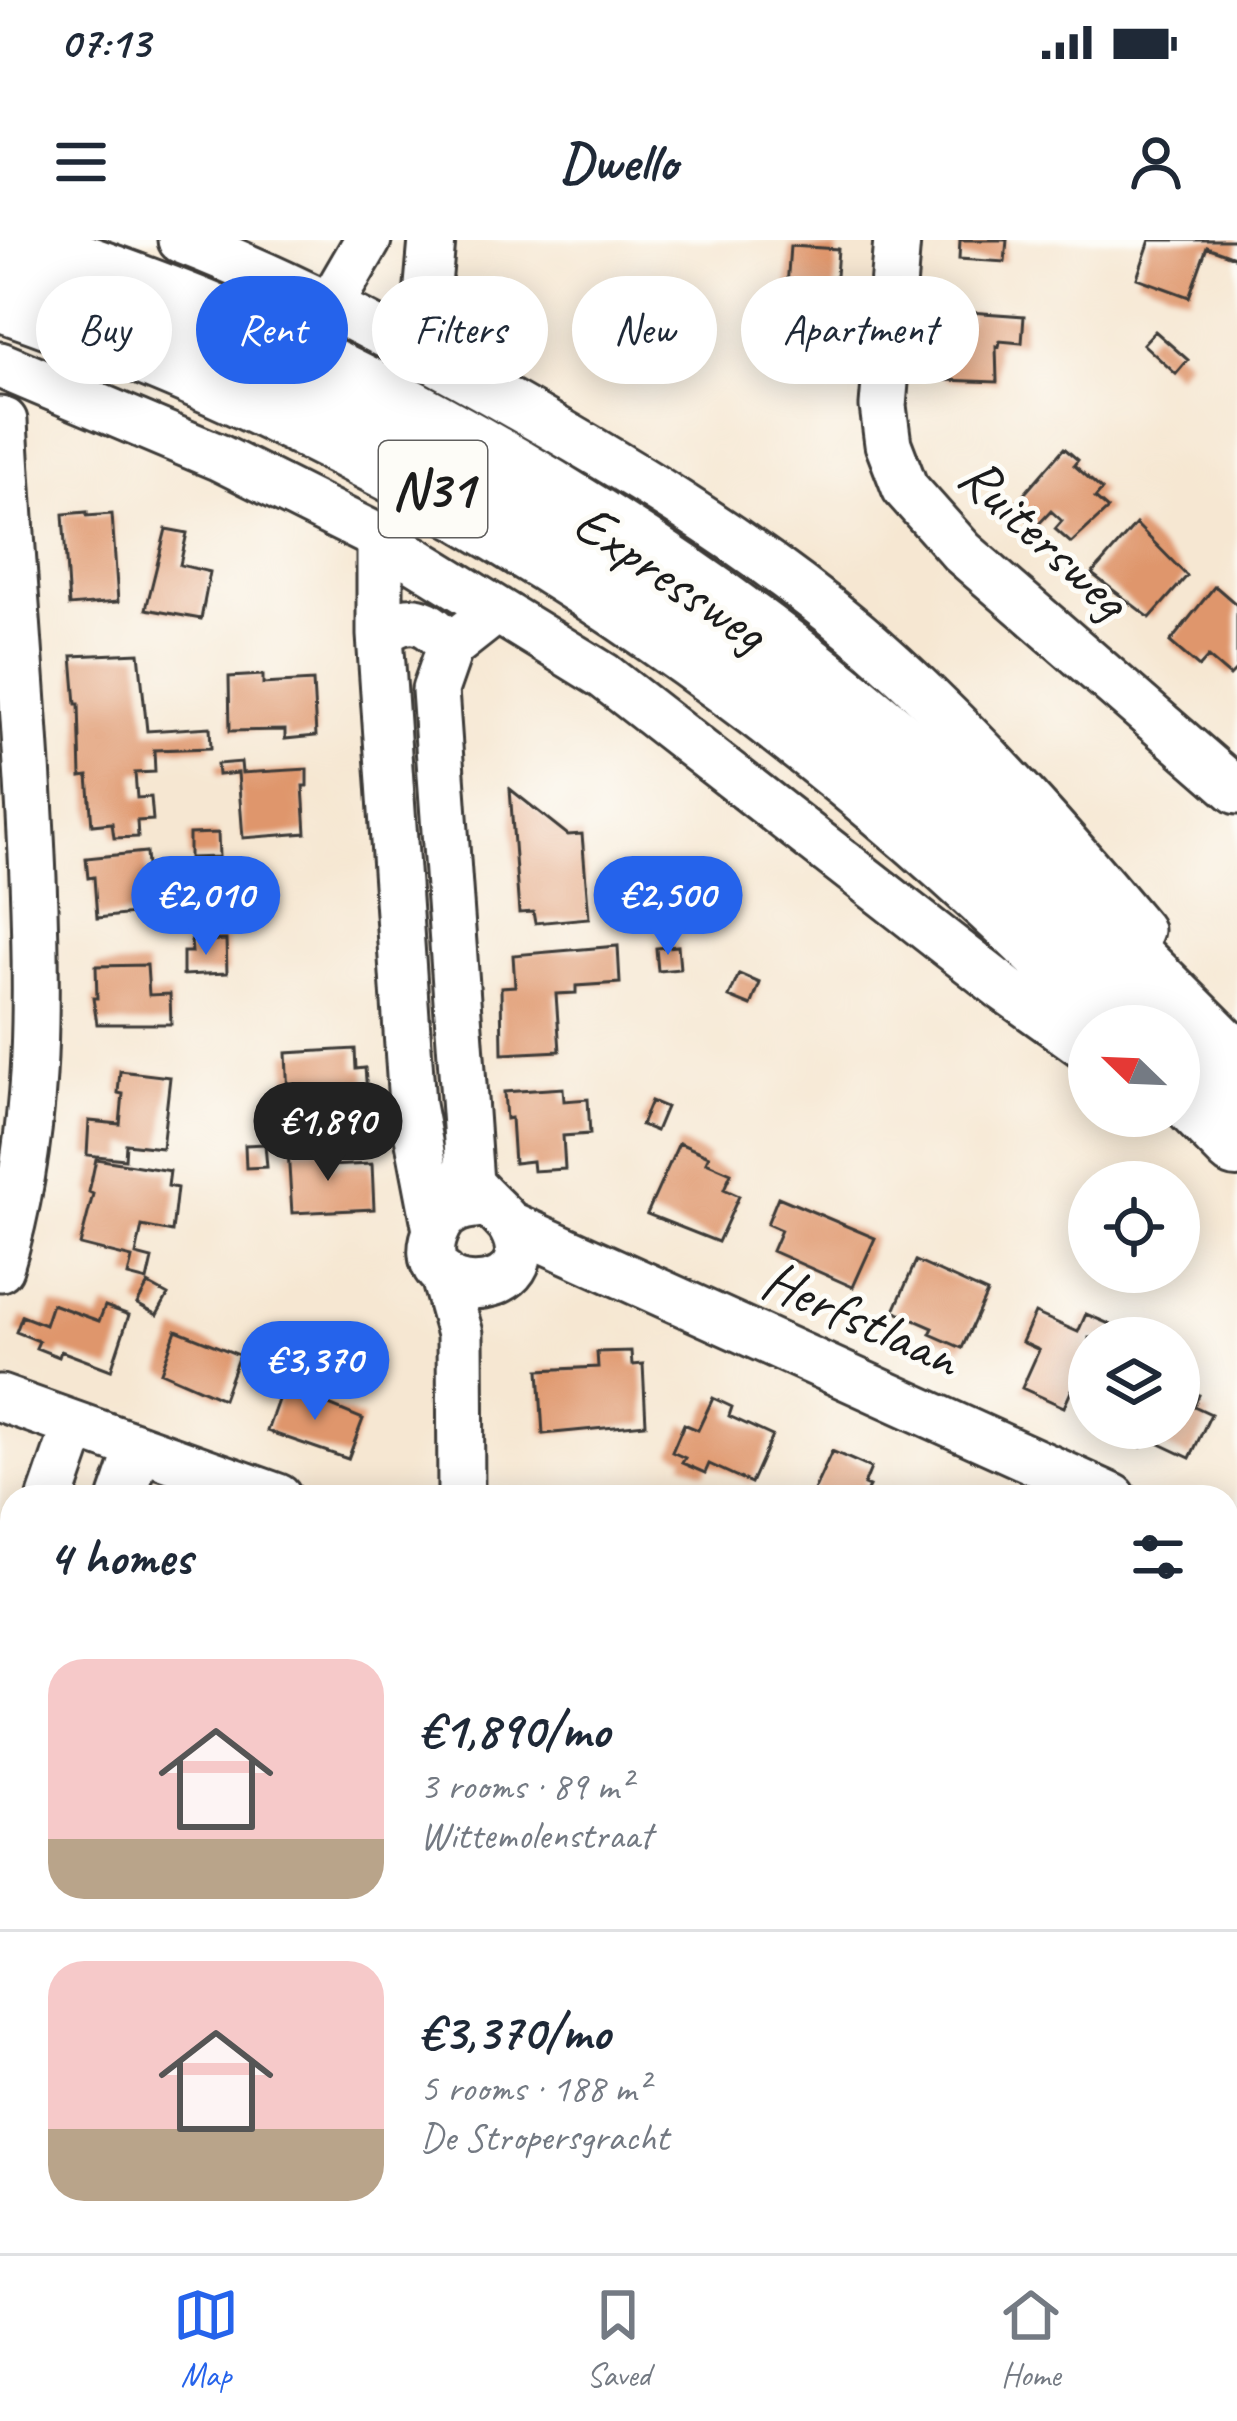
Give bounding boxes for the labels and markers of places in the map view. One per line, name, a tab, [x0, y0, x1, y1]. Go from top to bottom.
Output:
pin: €2,010	[108, 856, 304, 958]
pin: €2,500	[570, 856, 766, 958]
pin: €1,890	[230, 1082, 426, 1184]
pin: €3,370	[217, 1321, 413, 1423]

